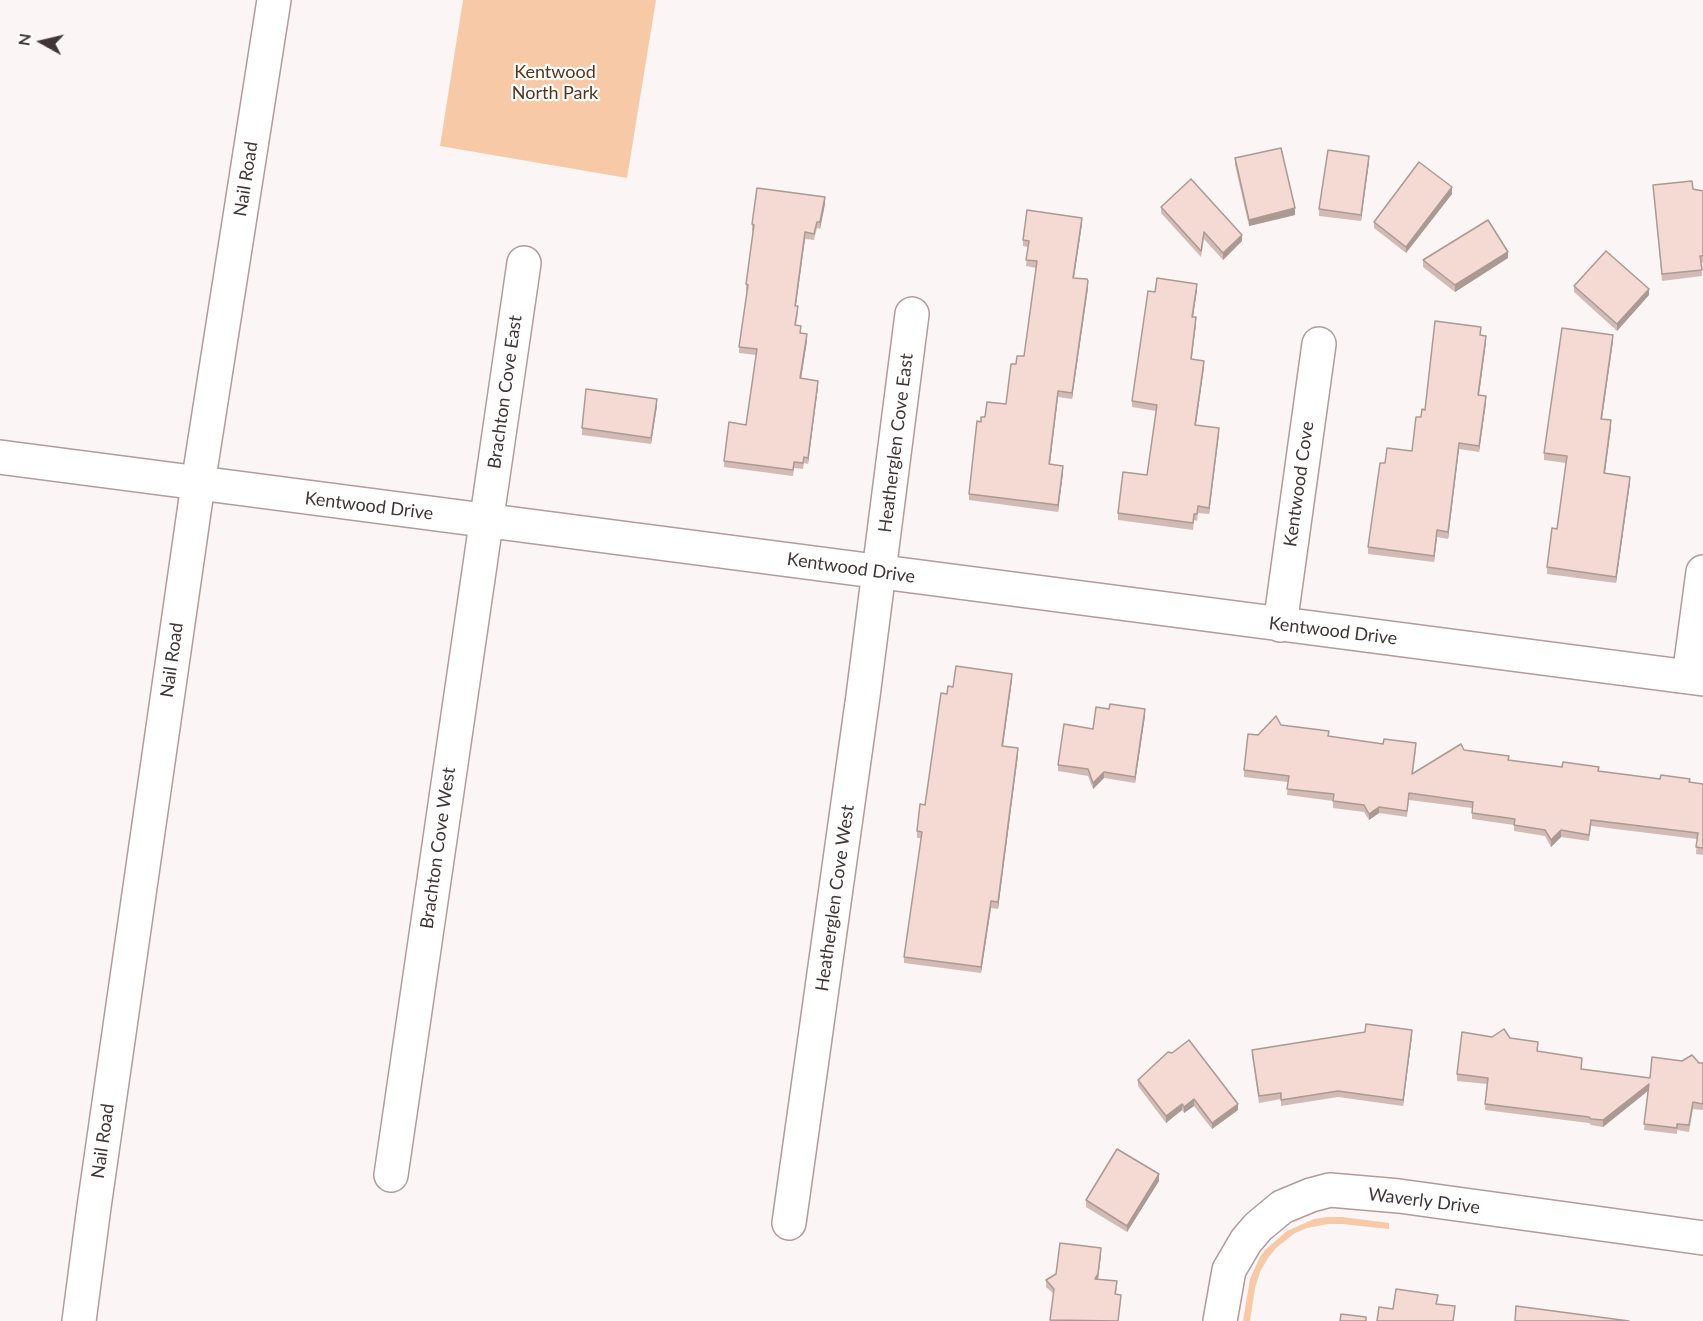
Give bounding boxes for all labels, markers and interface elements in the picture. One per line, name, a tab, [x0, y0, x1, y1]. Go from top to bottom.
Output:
north arrow	[12, 12, 72, 72]
text: N	[13, 32, 34, 47]
park label: Kentwood North Park	[512, 61, 598, 104]
street label: Nail Road	[229, 140, 263, 218]
street label: Brachton Cove East	[484, 314, 526, 470]
street label: Heatherglen Cove East	[874, 352, 918, 534]
street label: Kentwood Cove	[1279, 420, 1319, 548]
street label: Kentwood Drive	[304, 487, 434, 525]
street label: Kentwood Drive	[786, 548, 916, 588]
street label: Kentwood Drive	[1268, 612, 1398, 650]
street label: Nail Road	[156, 621, 188, 699]
street label: Brachton Cove West	[416, 766, 460, 930]
street label: Heatherglen Cove West	[811, 803, 859, 993]
street label: Nail Road	[87, 1102, 119, 1180]
street label: Waverly Drive	[1367, 1183, 1481, 1219]

